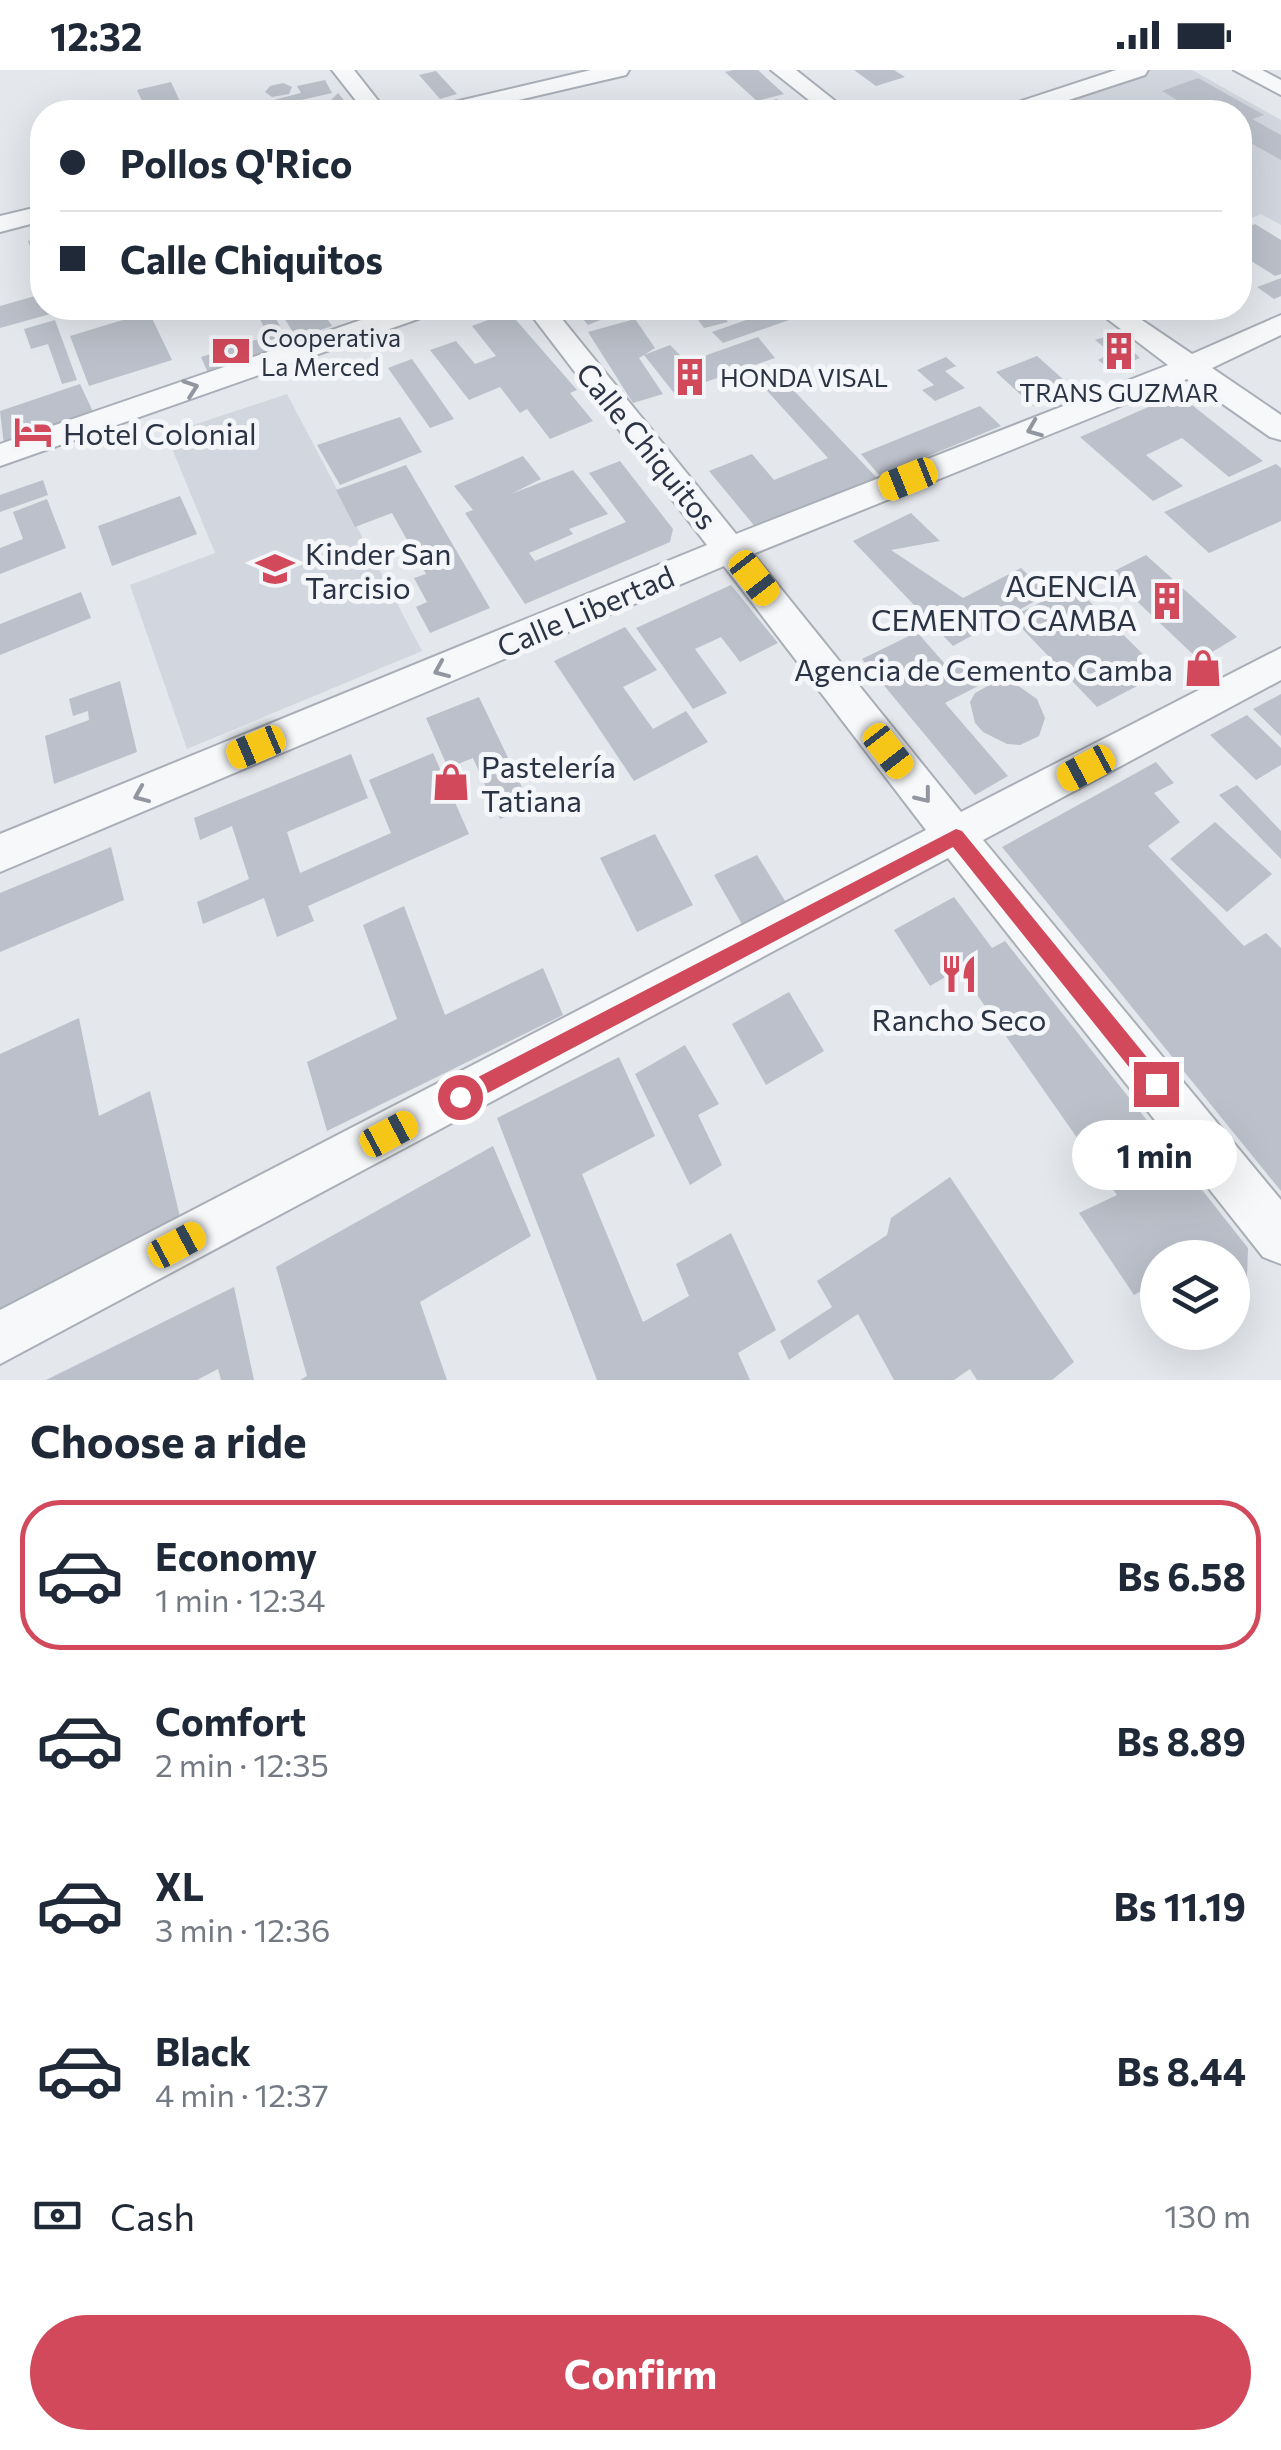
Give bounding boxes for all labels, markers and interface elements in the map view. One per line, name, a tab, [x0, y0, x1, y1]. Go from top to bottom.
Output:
text: 12:32	[50, 12, 142, 59]
text: Pollos Q'Rico	[120, 139, 352, 186]
text: Calle Chiquitos	[120, 235, 383, 282]
place label: Cooperativa La Merced	[261, 322, 401, 381]
bank icon: Cooperativa La Merced	[210, 330, 252, 372]
building icon: TRANS GUZMAR	[1098, 330, 1140, 372]
street label: Calle Chiquitos	[569, 354, 727, 536]
building icon: HONDA VISAL	[669, 356, 711, 398]
place label: HONDA VISAL	[720, 362, 888, 392]
place label: TRANS GUZMAR	[1019, 377, 1219, 407]
one-way arrow	[182, 380, 199, 400]
hotel icon: Hotel Colonial	[12, 411, 54, 453]
place label: Hotel Colonial	[63, 414, 257, 451]
one-way arrow	[1026, 418, 1043, 438]
car	[875, 454, 941, 504]
place label: Kinder San Tarcisio	[305, 534, 451, 605]
car	[724, 545, 784, 611]
school or university icon: Kinder San Tarcisio	[254, 548, 296, 590]
street label: Calle Libertad	[491, 556, 679, 664]
place label: AGENCIA CEMENTO CAMBA	[871, 566, 1137, 637]
building icon: AGENCIA CEMENTO CAMBA	[1146, 580, 1188, 622]
shop icon: Agencia de Cemento Camba	[1182, 647, 1224, 689]
place label: Agencia de Cemento Camba	[794, 650, 1173, 687]
one-way arrow	[433, 658, 451, 678]
car	[858, 718, 918, 784]
car	[223, 721, 289, 773]
car	[1052, 741, 1120, 795]
place label: Pastelería Tatiana	[481, 747, 616, 818]
shop icon: Pastelería Tatiana	[430, 761, 472, 803]
one-way arrow	[133, 783, 150, 803]
one-way arrow	[912, 785, 930, 803]
restaurant icon: Rancho Seco	[938, 953, 980, 995]
place label: Rancho Seco	[872, 1000, 1046, 1037]
route end	[1134, 1062, 1179, 1107]
route start	[438, 1075, 483, 1120]
car	[355, 1107, 423, 1161]
callout: 1 min	[1074, 1119, 1238, 1189]
text: 1 min	[1117, 1135, 1192, 1175]
car	[143, 1218, 211, 1272]
map controls	[1140, 1240, 1250, 1350]
button: layers	[1140, 1240, 1250, 1350]
text: Choose a ride	[30, 1412, 307, 1467]
icon: car	[35, 1530, 125, 1620]
text: Economy	[155, 1532, 317, 1579]
text: Bs 6.58	[1117, 1552, 1246, 1599]
text: 1 min · 12:34	[155, 1579, 326, 1619]
icon: car	[35, 1695, 125, 1785]
text: Comfort	[155, 1697, 306, 1744]
text: Bs 8.89	[1116, 1717, 1246, 1764]
text: 2 min · 12:35	[155, 1744, 329, 1784]
icon: car	[35, 1860, 125, 1950]
text: XL	[155, 1862, 204, 1909]
text: Bs 11.19	[1114, 1882, 1246, 1929]
text: 3 min · 12:36	[155, 1909, 330, 1949]
icon: car	[35, 2025, 125, 2115]
text: Black	[155, 2027, 251, 2074]
text: Bs 8.44	[1117, 2047, 1246, 2094]
text: 4 min · 12:37	[155, 2074, 329, 2114]
icon: cash	[30, 2188, 85, 2243]
text: Cash	[110, 2192, 195, 2239]
text: 130 m	[1164, 2195, 1251, 2235]
button: Confirm	[30, 2315, 1251, 2430]

